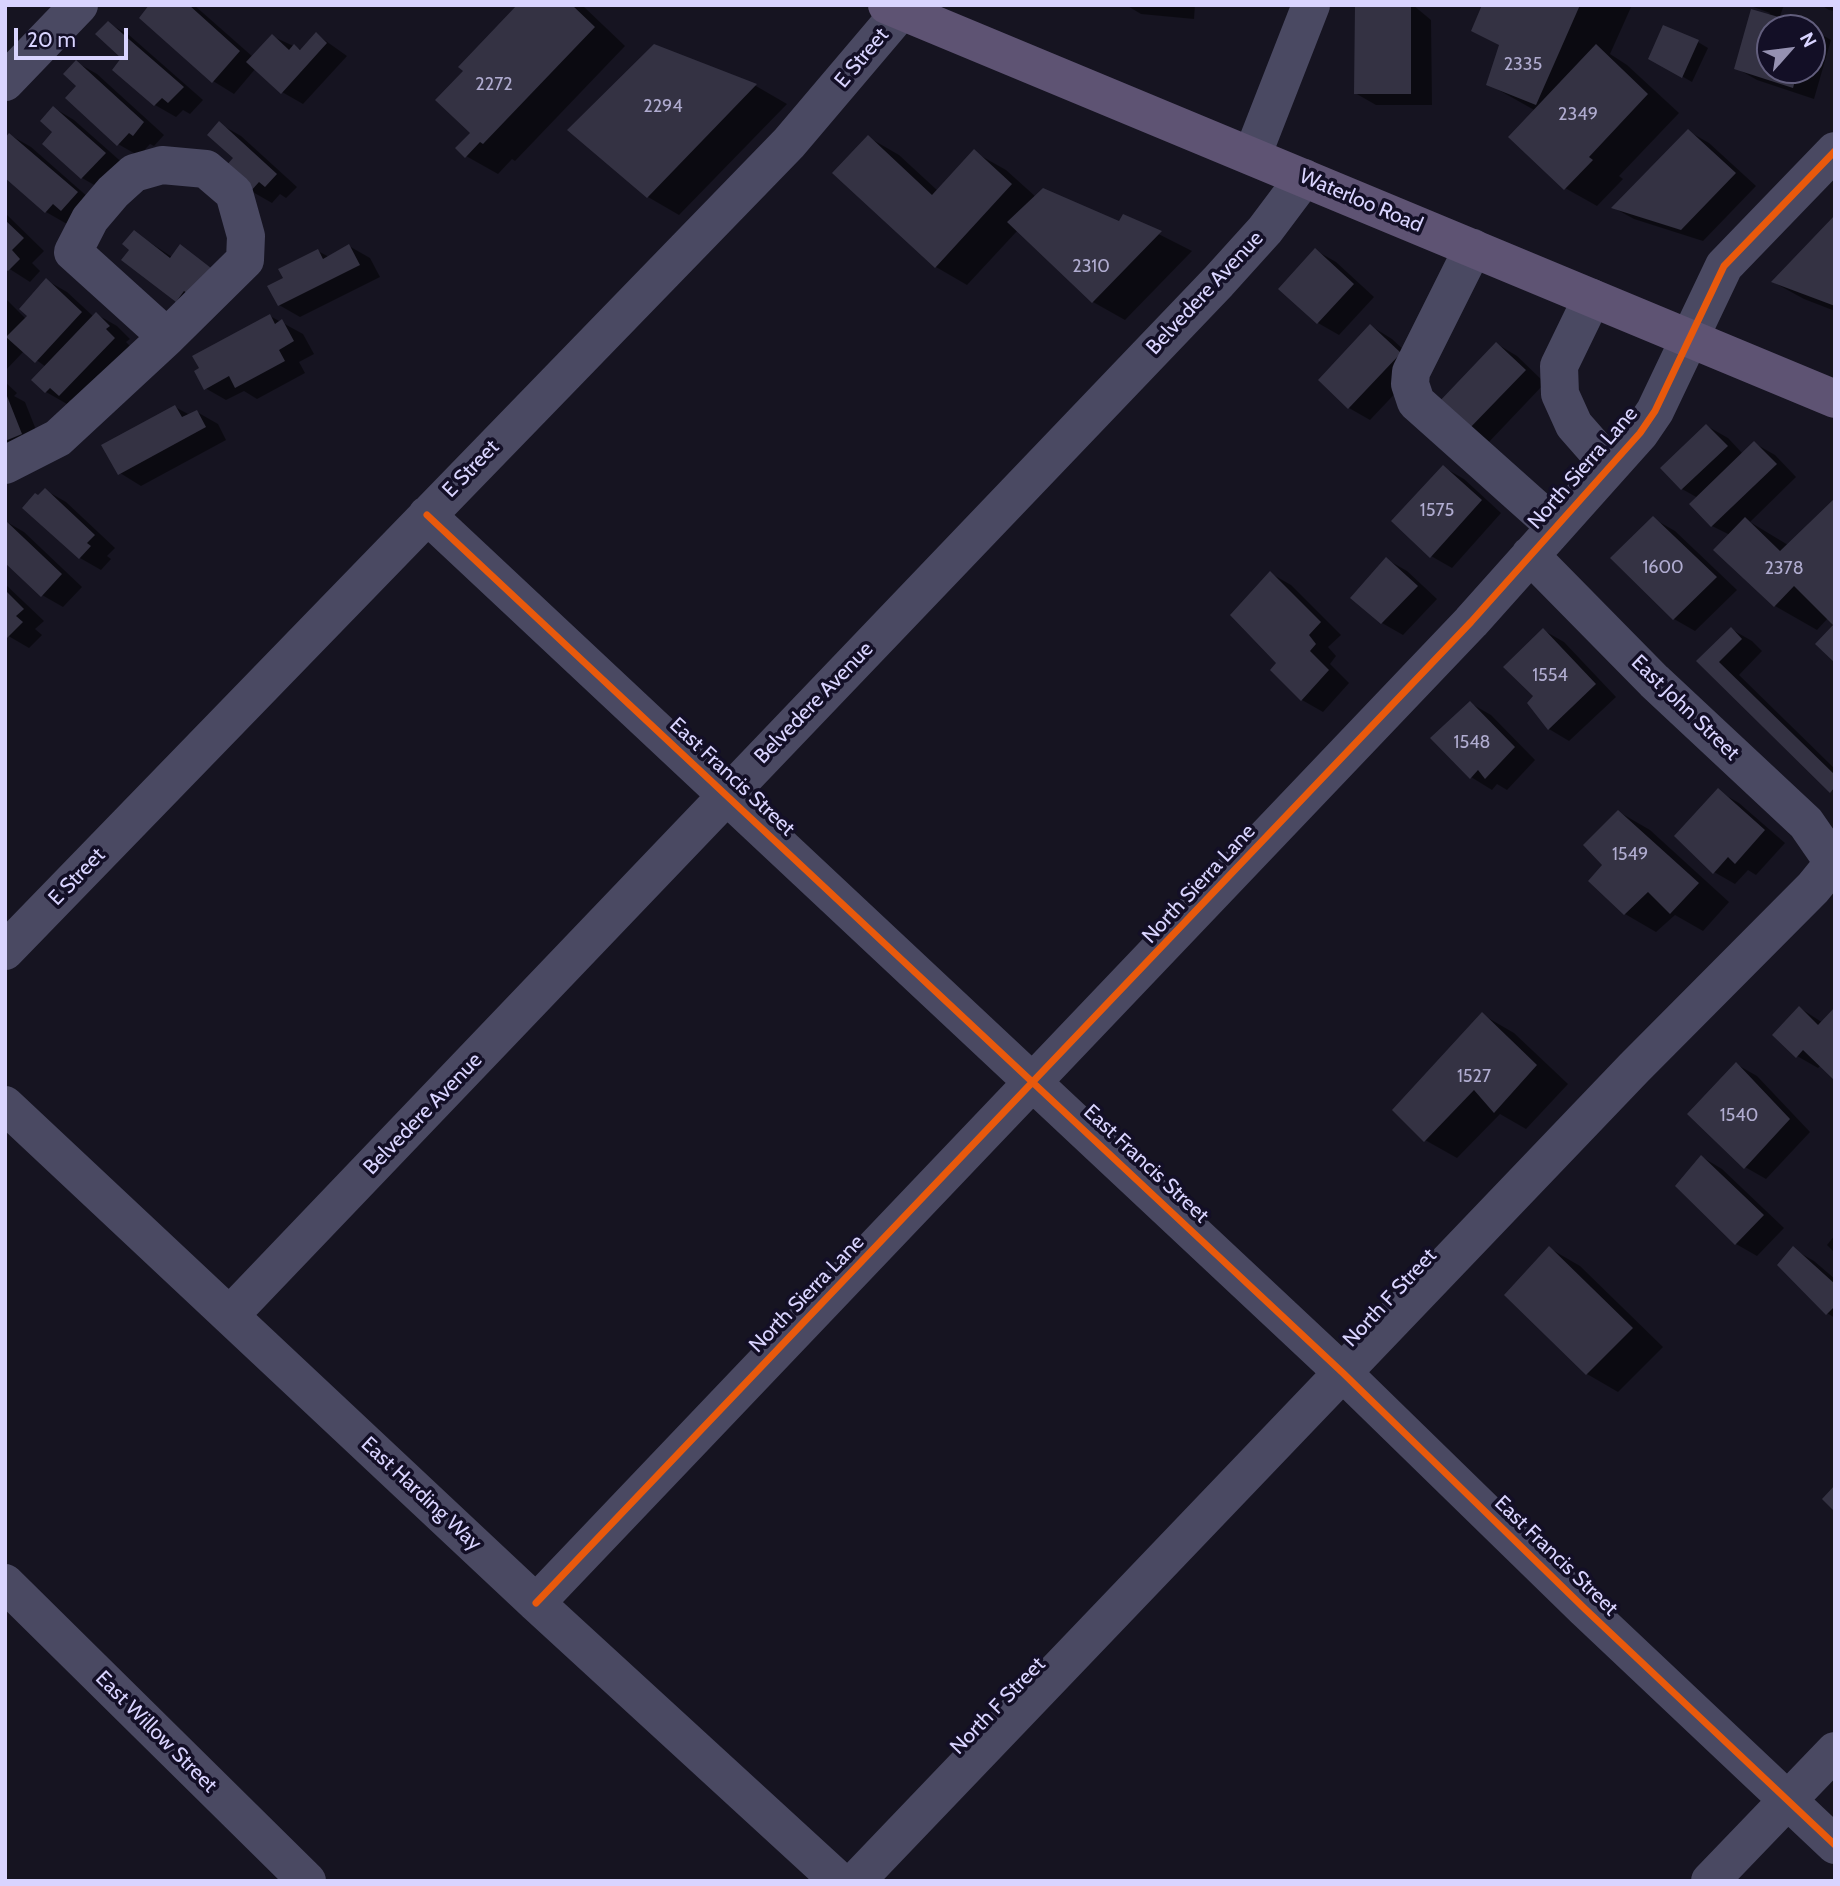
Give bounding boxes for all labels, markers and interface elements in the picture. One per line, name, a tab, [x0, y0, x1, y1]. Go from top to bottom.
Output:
scale bar	[18, 14, 131, 58]
north arrow	[1756, 14, 1826, 84]
street label: E Street	[830, 23, 894, 93]
text: 20 m	[27, 27, 76, 52]
text: N	[1795, 29, 1822, 51]
house number: 2335	[1504, 54, 1542, 76]
house number: 2272	[475, 74, 513, 96]
house number: 2294	[643, 96, 683, 118]
house number: 2349	[1558, 104, 1598, 126]
street label: Waterloo Road	[1296, 164, 1426, 238]
street label: Belvedere Avenue	[1141, 226, 1269, 360]
house number: 2310	[1072, 256, 1110, 278]
street label: North Sierra Lane	[1523, 402, 1643, 534]
street label: E Street	[438, 435, 504, 503]
house number: 1575	[1420, 500, 1454, 522]
house number: 1600	[1642, 557, 1684, 579]
house number: 2378	[1764, 558, 1804, 580]
street label: Belvedere Avenue	[749, 637, 879, 769]
street label: East John Street	[1626, 650, 1744, 766]
house number: 1554	[1532, 665, 1568, 687]
street label: East Francis Street	[664, 713, 800, 841]
house number: 1548	[1454, 732, 1490, 754]
street label: North Sierra Lane	[1137, 819, 1261, 949]
street label: E Street	[44, 843, 110, 911]
house number: 1549	[1612, 844, 1648, 866]
street label: Belvedere Avenue	[358, 1048, 488, 1180]
house number: 1527	[1457, 1066, 1491, 1088]
street label: East Francis Street	[1078, 1100, 1214, 1228]
house number: 1540	[1720, 1105, 1758, 1127]
street label: North Sierra Lane	[744, 1230, 870, 1358]
street label: North F Street	[1338, 1244, 1442, 1352]
street label: East Harding Way	[356, 1432, 486, 1556]
street label: East Francis Street	[1489, 1491, 1623, 1621]
street label: North F Street	[945, 1652, 1051, 1760]
street label: East Willow Street	[90, 1666, 222, 1798]

